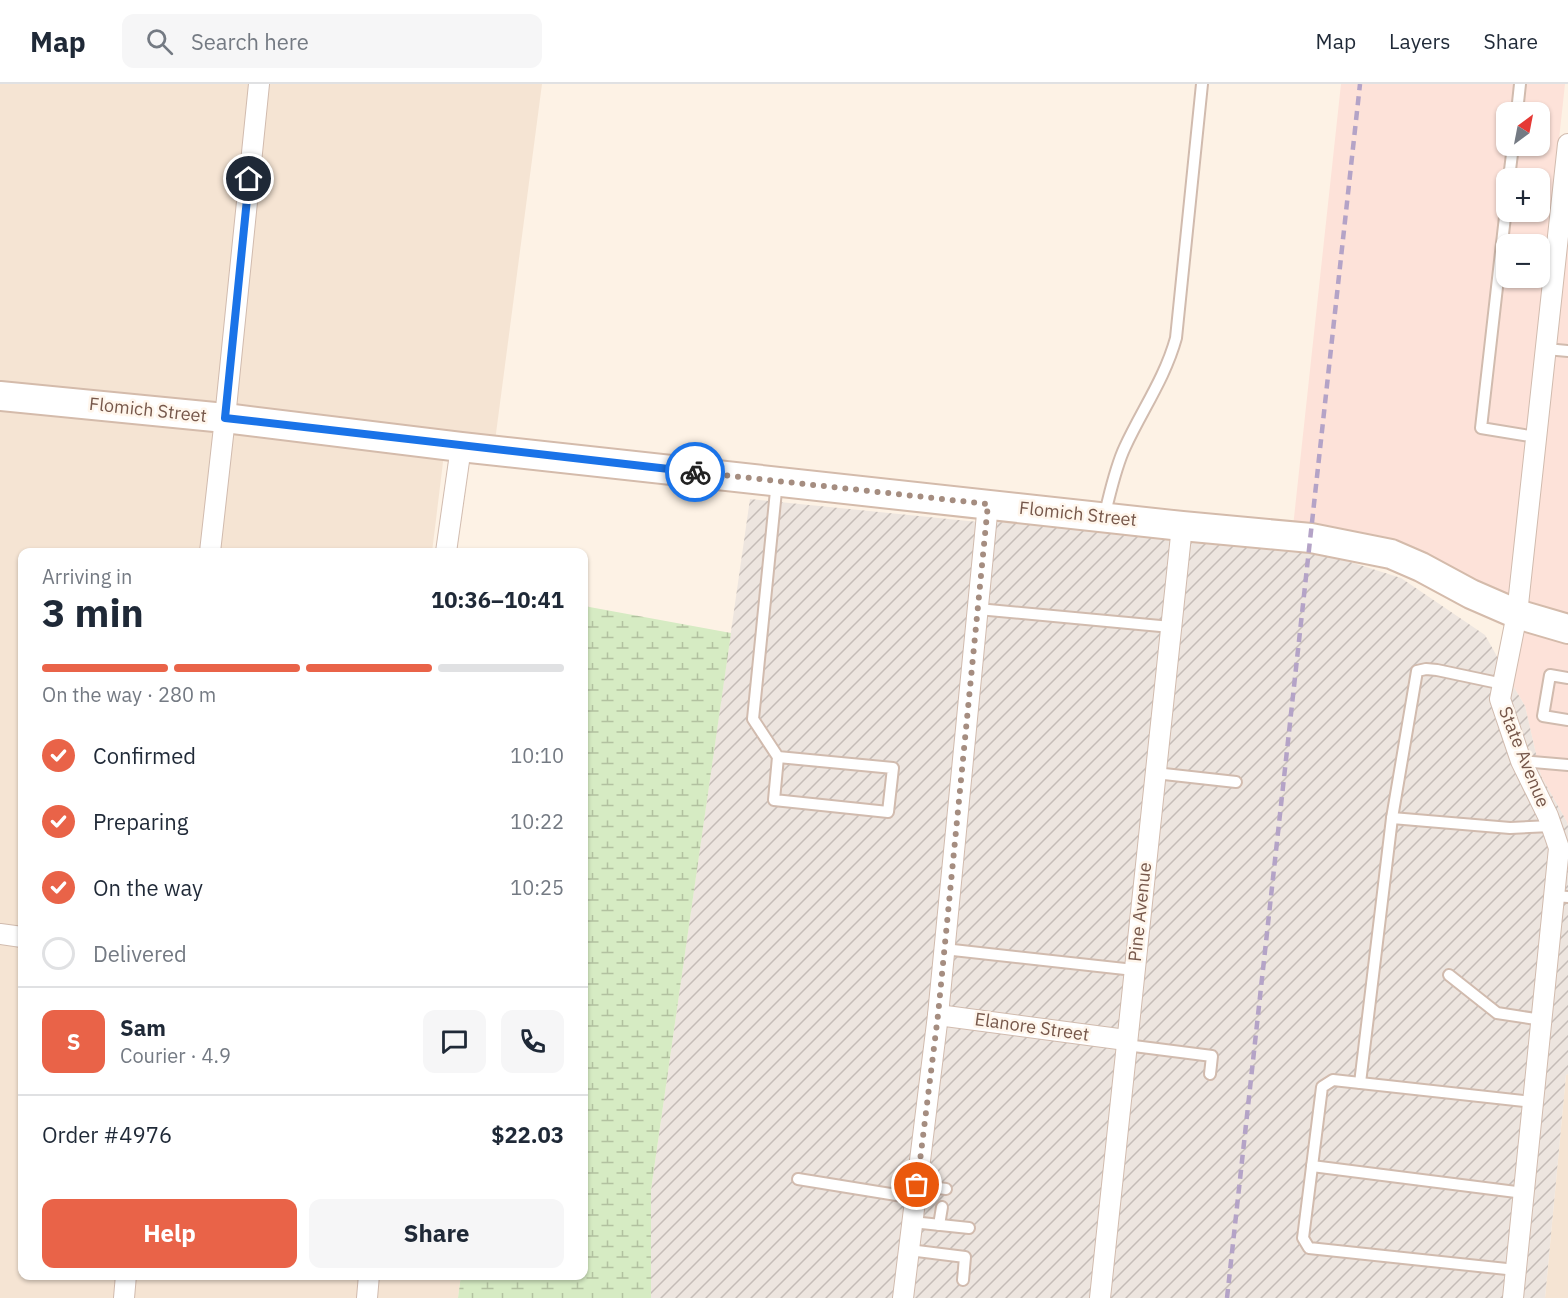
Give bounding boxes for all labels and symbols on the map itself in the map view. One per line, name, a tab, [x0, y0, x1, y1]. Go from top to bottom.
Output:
north arrow	[1496, 102, 1550, 156]
pin	[223, 153, 274, 204]
street label: Flomich Street	[88, 392, 208, 427]
courier	[665, 442, 725, 502]
street label: Flomich Street	[1018, 496, 1138, 531]
street label: State Avenue	[1494, 703, 1555, 811]
street label: Pine Avenue	[1123, 861, 1156, 963]
street label: Elanore Street	[973, 1007, 1091, 1046]
pin	[891, 1159, 942, 1210]

